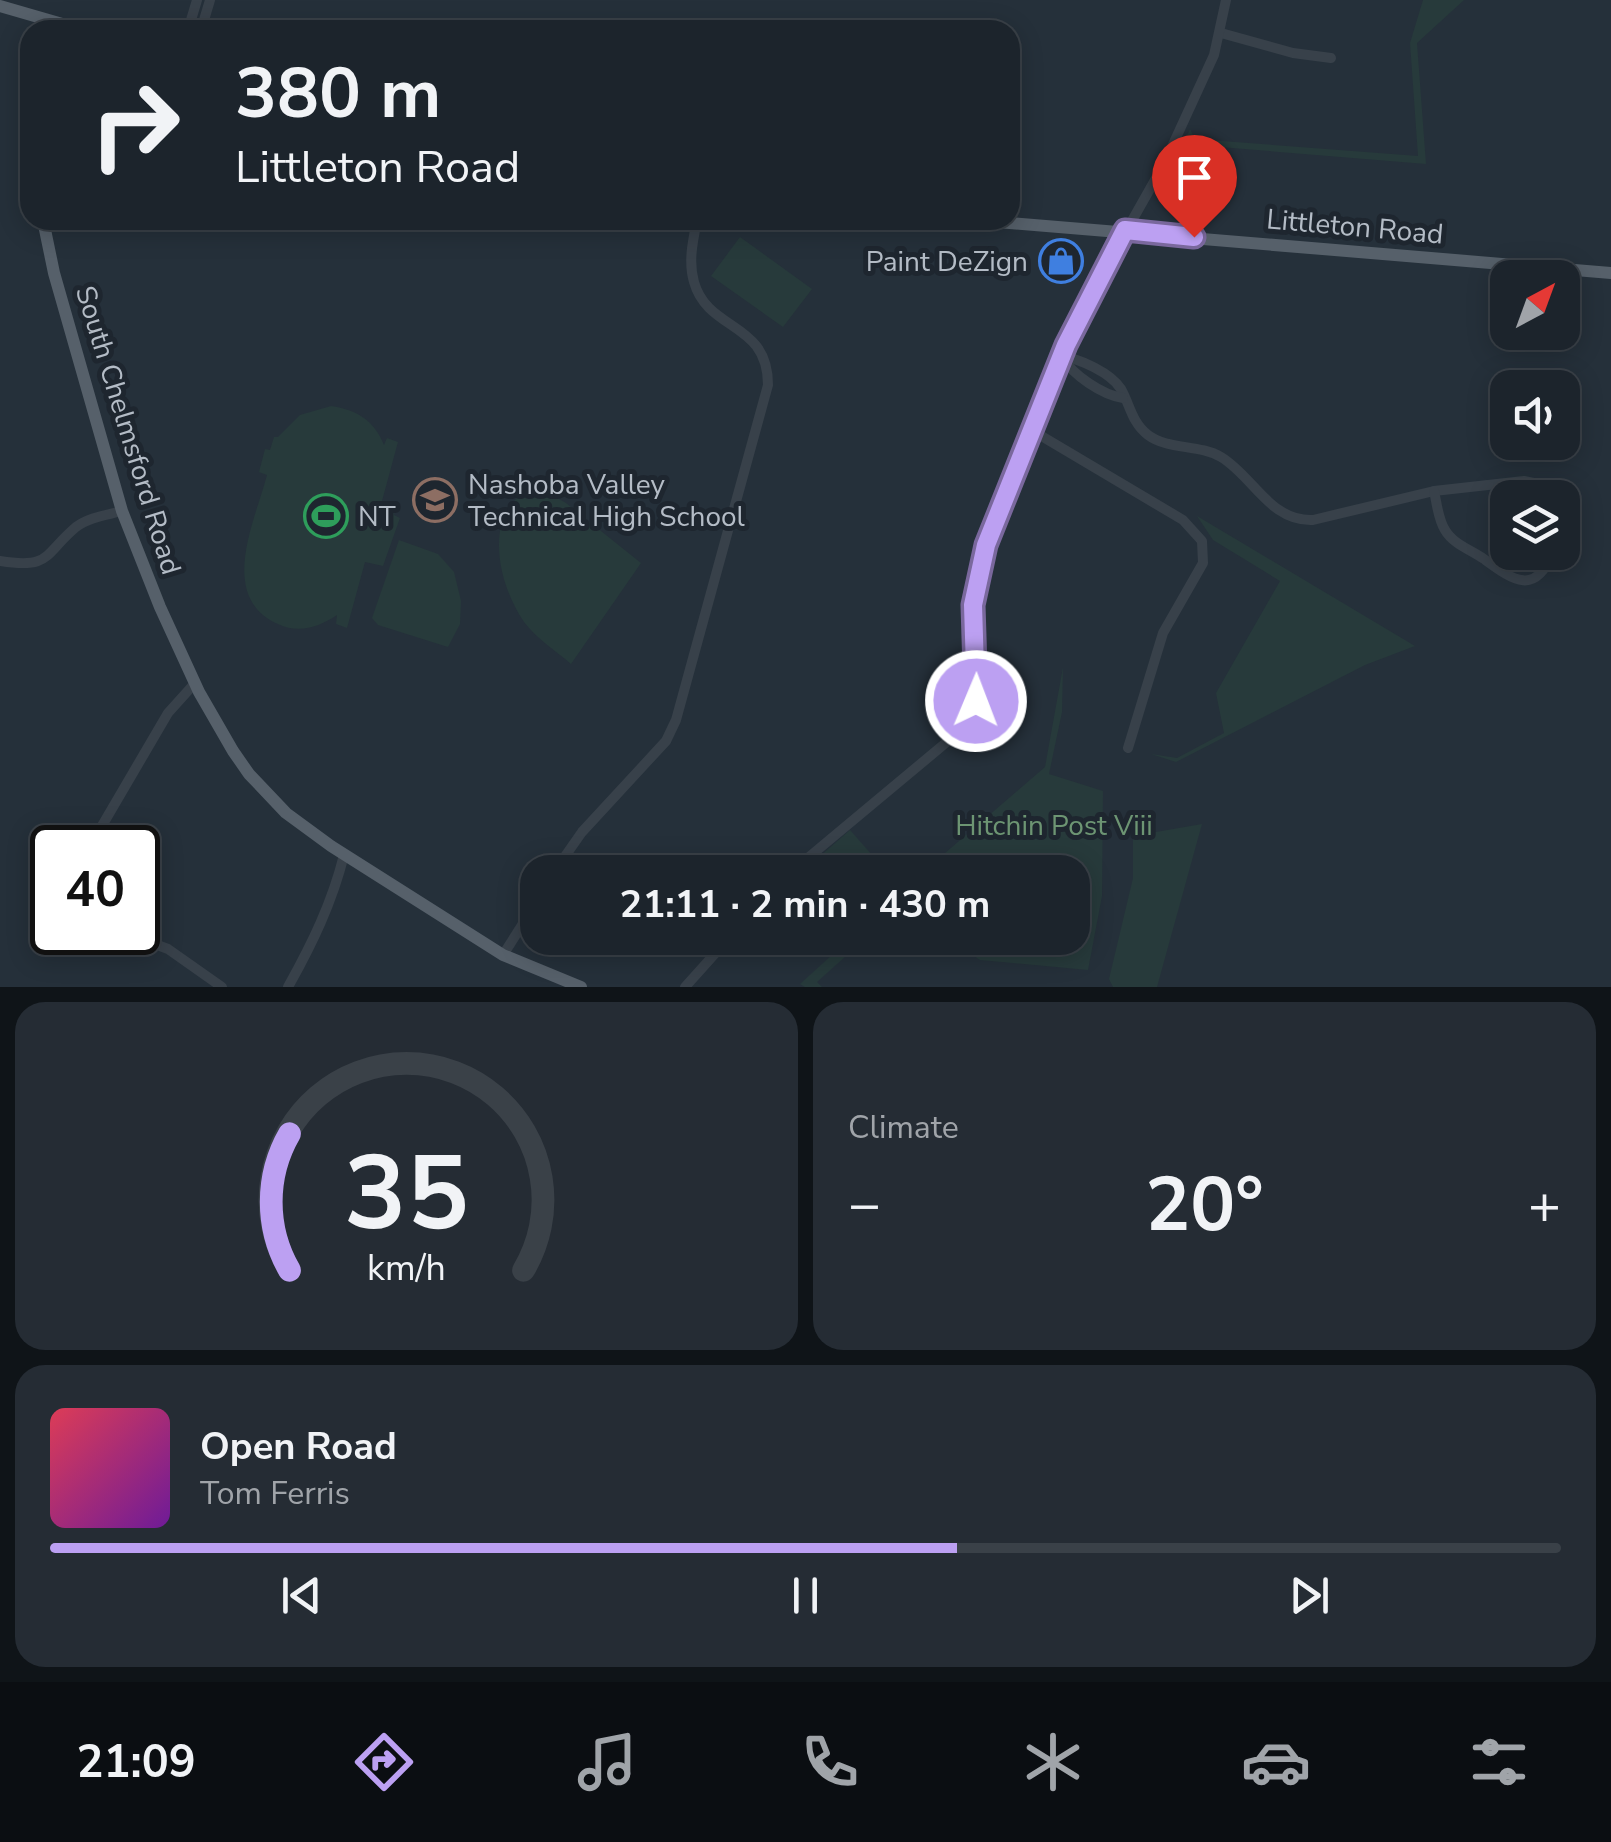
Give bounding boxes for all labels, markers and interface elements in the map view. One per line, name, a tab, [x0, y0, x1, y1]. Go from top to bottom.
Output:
text: 380 m	[235, 46, 441, 142]
icon: right	[70, 60, 200, 190]
pin	[1152, 135, 1237, 238]
text: Littleton Road	[235, 137, 520, 198]
icon: arrive	[1167, 150, 1222, 205]
street label: Littleton Road	[1265, 200, 1445, 254]
shop icon: Paint DeZign	[1038, 238, 1084, 284]
place label: Paint DeZign	[866, 243, 1028, 281]
north arrow	[1490, 260, 1580, 350]
map controls	[1490, 260, 1580, 570]
street label: South Chelmsford Road	[66, 281, 190, 579]
button: sound	[1490, 370, 1580, 460]
place label: Nashoba Valley Technical High School	[468, 466, 746, 536]
school or university icon: Nashoba Valley Technical High School	[412, 477, 458, 523]
button: layers	[1490, 480, 1580, 570]
sports icon: NT	[303, 493, 349, 539]
place label: NT	[358, 498, 396, 536]
position arrow	[924, 649, 1028, 753]
park label: Hitchin Post Viii	[955, 807, 1153, 845]
speed limit sign: 40	[30, 825, 160, 955]
text: 21:11 · 2 min · 430 m	[620, 879, 990, 930]
text: Climate	[848, 1106, 959, 1149]
text: 35	[344, 1123, 469, 1265]
text: 20°	[1145, 1154, 1264, 1256]
text: −	[848, 1167, 881, 1242]
text: +	[1528, 1167, 1561, 1242]
text: km/h	[367, 1244, 446, 1293]
text: Open Road	[200, 1421, 397, 1472]
text: Tom Ferris	[200, 1472, 350, 1515]
icon: previous	[274, 1568, 329, 1623]
icon: pause	[778, 1568, 833, 1623]
icon: next	[1282, 1568, 1337, 1623]
icon: directions	[349, 1727, 419, 1797]
icon: music	[572, 1727, 642, 1797]
icon: phone	[795, 1727, 865, 1797]
icon: climate	[1018, 1727, 1088, 1797]
icon: car	[1241, 1727, 1311, 1797]
icon: filters	[1464, 1727, 1534, 1797]
text: 21:09	[77, 1732, 196, 1793]

